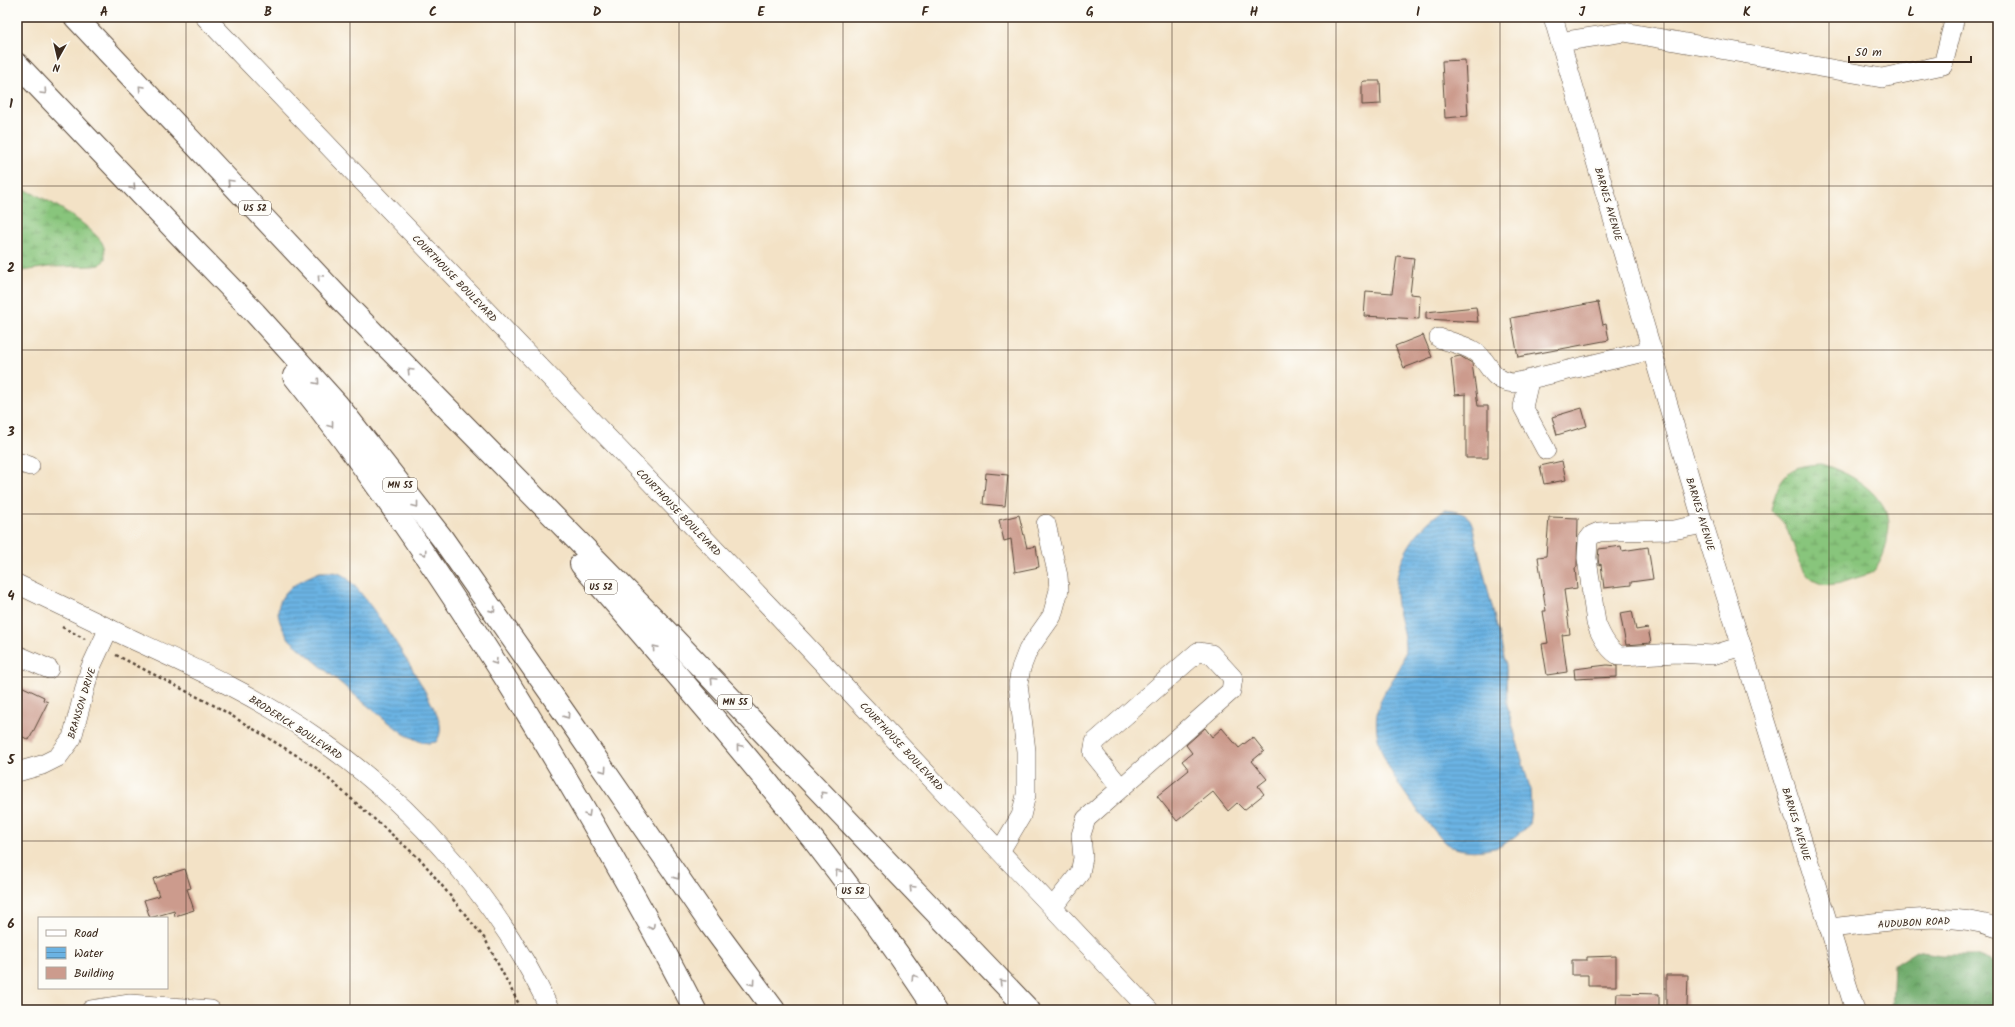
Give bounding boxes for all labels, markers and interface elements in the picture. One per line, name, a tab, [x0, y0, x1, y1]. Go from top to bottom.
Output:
text: A	[100, 2, 108, 23]
text: B	[264, 2, 272, 23]
text: C	[429, 2, 437, 23]
text: D	[593, 2, 602, 23]
text: E	[757, 2, 765, 23]
text: F	[921, 2, 929, 23]
text: G	[1086, 2, 1094, 23]
text: H	[1250, 2, 1259, 23]
text: I	[1416, 2, 1420, 23]
text: J	[1579, 2, 1586, 23]
text: K	[1743, 2, 1751, 23]
text: L	[1907, 2, 1915, 23]
north arrow	[38, 38, 78, 78]
scale bar	[1849, 38, 1971, 64]
text: 50 m	[1855, 43, 1882, 62]
text: N	[52, 58, 61, 76]
one-way arrow	[138, 85, 146, 93]
one-way arrow	[39, 87, 47, 95]
text: 1	[9, 94, 13, 115]
street label: BARNES AVENUE	[1590, 165, 1627, 244]
one-way arrow	[228, 179, 235, 187]
one-way arrow	[128, 182, 136, 190]
road number: US 52	[239, 201, 271, 215]
street label: COURTHOUSE BOULEVARD	[408, 231, 501, 327]
text: 2	[7, 258, 15, 279]
one-way arrow	[317, 274, 324, 282]
one-way arrow	[407, 368, 415, 376]
one-way arrow	[313, 377, 320, 385]
one-way arrow	[327, 421, 334, 428]
text: 3	[6, 422, 15, 443]
street label: COURTHOUSE BOULEVARD	[632, 465, 725, 561]
street label: BARNES AVENUE	[1681, 476, 1719, 554]
road number: MN 55	[383, 478, 417, 492]
one-way arrow	[411, 501, 418, 508]
one-way arrow	[419, 549, 427, 556]
road number: US 52	[585, 580, 617, 594]
text: 4	[7, 586, 15, 607]
one-way arrow	[488, 606, 496, 613]
one-way arrow	[652, 646, 659, 653]
one-way arrow	[490, 658, 498, 665]
street label: BRANSON DRIVE	[64, 665, 101, 741]
one-way arrow	[710, 677, 718, 685]
street label: BRODERICK BOULEVARD	[245, 691, 346, 765]
road number: MN 55	[718, 695, 752, 709]
street label: COURTHOUSE BOULEVARD	[856, 699, 947, 795]
one-way arrow	[562, 712, 569, 719]
one-way arrow	[737, 744, 744, 752]
text: 5	[7, 750, 16, 771]
one-way arrow	[599, 765, 606, 772]
street label: BARNES AVENUE	[1777, 786, 1815, 864]
one-way arrow	[820, 791, 827, 799]
one-way arrow	[583, 810, 590, 817]
one-way arrow	[836, 869, 843, 876]
one-way arrow	[672, 873, 680, 880]
road number: US 52	[837, 884, 869, 898]
one-way arrow	[910, 885, 917, 893]
street label: AUDUBON ROAD	[1878, 913, 1951, 933]
text: 6	[7, 914, 15, 935]
legend	[38, 917, 168, 989]
one-way arrow	[647, 923, 654, 931]
text: Road	[74, 924, 99, 943]
text: Water	[74, 944, 104, 963]
text: Building	[74, 964, 114, 983]
one-way arrow	[912, 975, 919, 982]
one-way arrow	[748, 979, 755, 986]
one-way arrow	[999, 979, 1007, 987]

